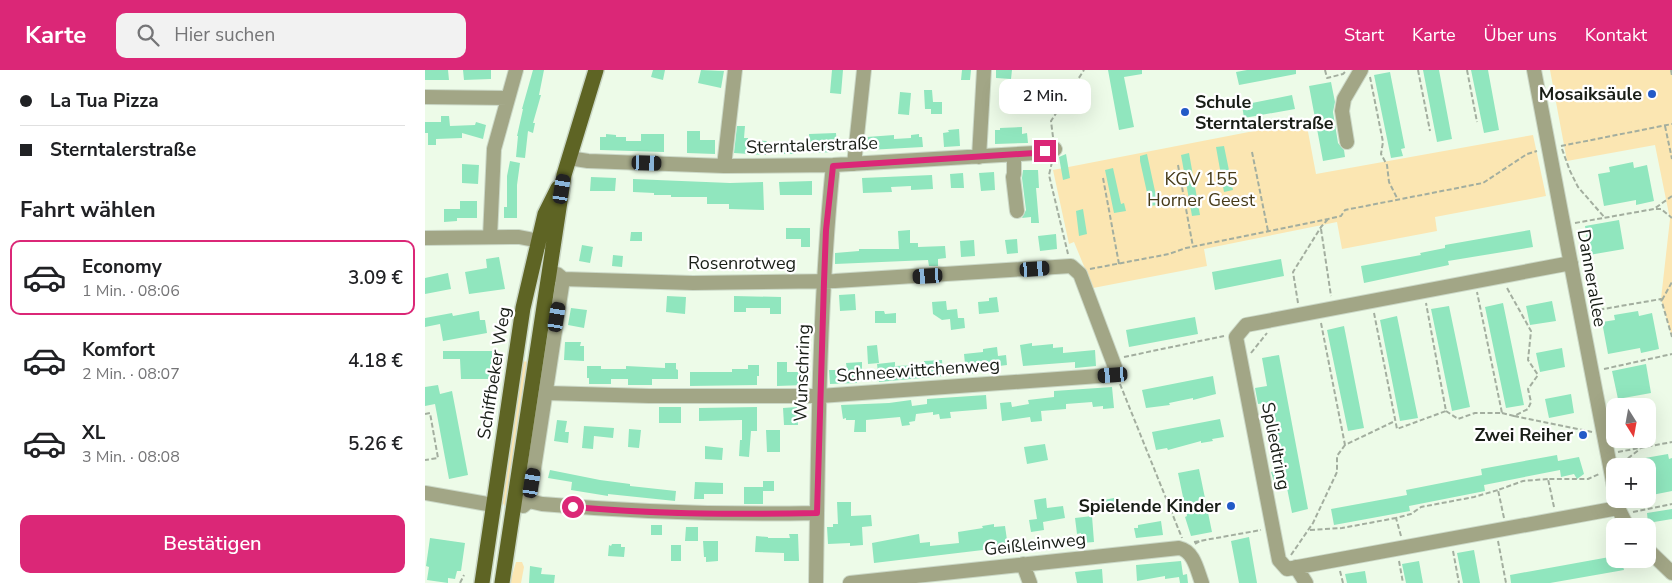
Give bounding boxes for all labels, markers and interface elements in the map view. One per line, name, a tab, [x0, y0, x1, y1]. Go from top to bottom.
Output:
search box	[116, 13, 466, 58]
text: Karte	[25, 19, 86, 51]
icon: search	[134, 21, 162, 49]
text: Hier suchen	[174, 22, 275, 48]
text: Start	[1344, 23, 1384, 47]
text: Karte	[1412, 23, 1456, 47]
text: Über uns	[1484, 23, 1557, 47]
text: Kontakt	[1585, 23, 1647, 47]
callout: 2 Min.	[999, 78, 1091, 114]
place label: Mosaiksäule	[1539, 82, 1642, 106]
text: 2 Min.	[1023, 85, 1067, 107]
text: La Tua Pizza	[50, 88, 159, 114]
marker: Mosaiksäule	[1646, 88, 1658, 100]
place label: Schule Sterntalerstraße	[1195, 90, 1334, 135]
marker: Schule Sterntalerstraße	[1179, 106, 1191, 118]
street label: Sterntalerstraße	[746, 131, 878, 159]
text: Sterntalerstraße	[50, 137, 196, 163]
route end	[1034, 140, 1056, 162]
car	[631, 155, 662, 171]
park label: KGV 155 Horner Geest	[1147, 167, 1256, 212]
car	[552, 173, 571, 205]
text: Fahrt wählen	[20, 195, 156, 225]
street label: Dannerallee	[1572, 227, 1612, 329]
street label: Rosenrotweg	[688, 251, 796, 275]
text: Economy	[82, 254, 162, 280]
icon: car	[22, 255, 67, 300]
car	[1019, 260, 1050, 278]
text: 3.09 €	[348, 265, 403, 291]
car	[912, 268, 943, 284]
text: 1 Min. · 08:06	[82, 280, 180, 302]
car	[547, 301, 566, 333]
street label: Schiffbeker Weg	[472, 305, 516, 441]
street label: Wunschring	[788, 324, 816, 422]
text: Komfort	[82, 337, 155, 363]
icon: car	[22, 338, 67, 383]
text: 4.18 €	[348, 348, 403, 374]
street label: Schneewittchenweg	[835, 352, 1001, 388]
text: 2 Min. · 08:07	[82, 363, 180, 385]
car	[1097, 366, 1128, 384]
north arrow	[1606, 398, 1656, 448]
map controls	[1606, 398, 1656, 568]
street label: Spliedtring	[1256, 400, 1296, 492]
text: XL	[82, 420, 105, 446]
icon: car	[22, 421, 67, 466]
place label: Zwei Reiher	[1474, 423, 1573, 447]
marker: Zwei Reiher	[1577, 429, 1589, 441]
text: 5.26 €	[348, 431, 403, 457]
text: 3 Min. · 08:08	[82, 446, 180, 468]
button: +	[1606, 458, 1656, 508]
car	[522, 467, 541, 499]
place label: Spielende Kinder	[1078, 494, 1221, 518]
route start	[562, 496, 584, 518]
marker: Spielende Kinder	[1225, 500, 1237, 512]
button: Bestätigen	[20, 515, 405, 573]
button: −	[1606, 518, 1656, 568]
street label: Geißleinweg	[983, 527, 1087, 561]

